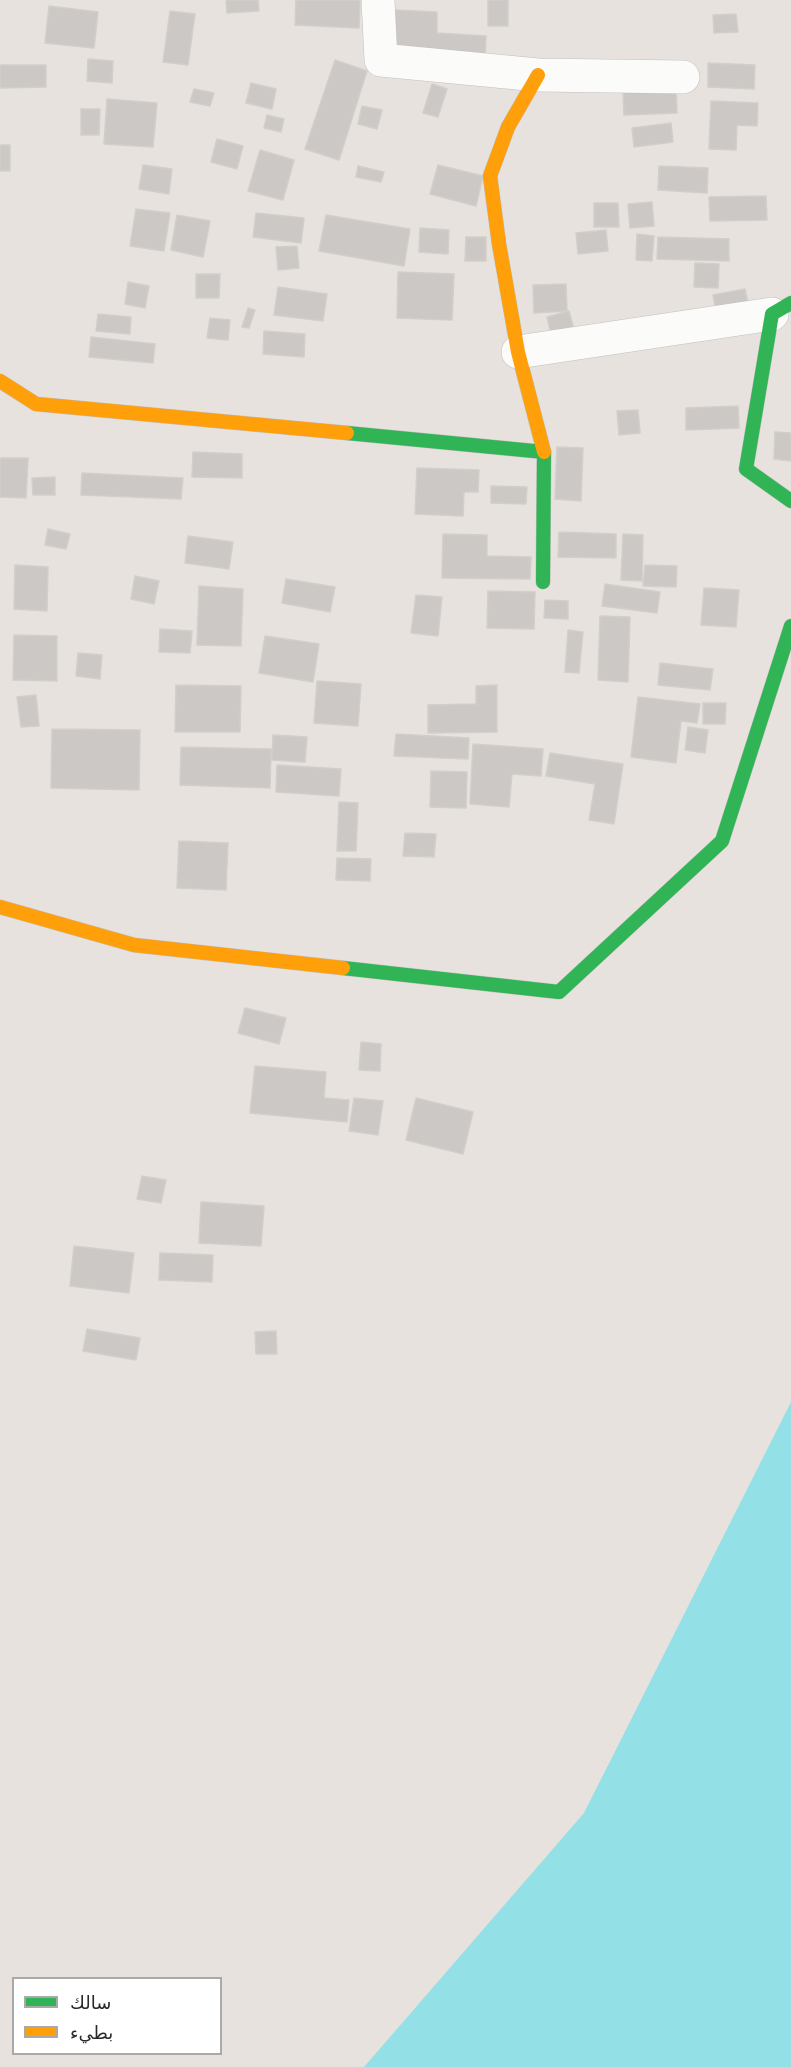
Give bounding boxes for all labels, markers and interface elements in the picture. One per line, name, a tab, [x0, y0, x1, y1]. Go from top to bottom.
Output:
legend	[12, 1977, 222, 2055]
text: سالك	[70, 1992, 111, 2013]
text: بطيء	[70, 2022, 113, 2043]

